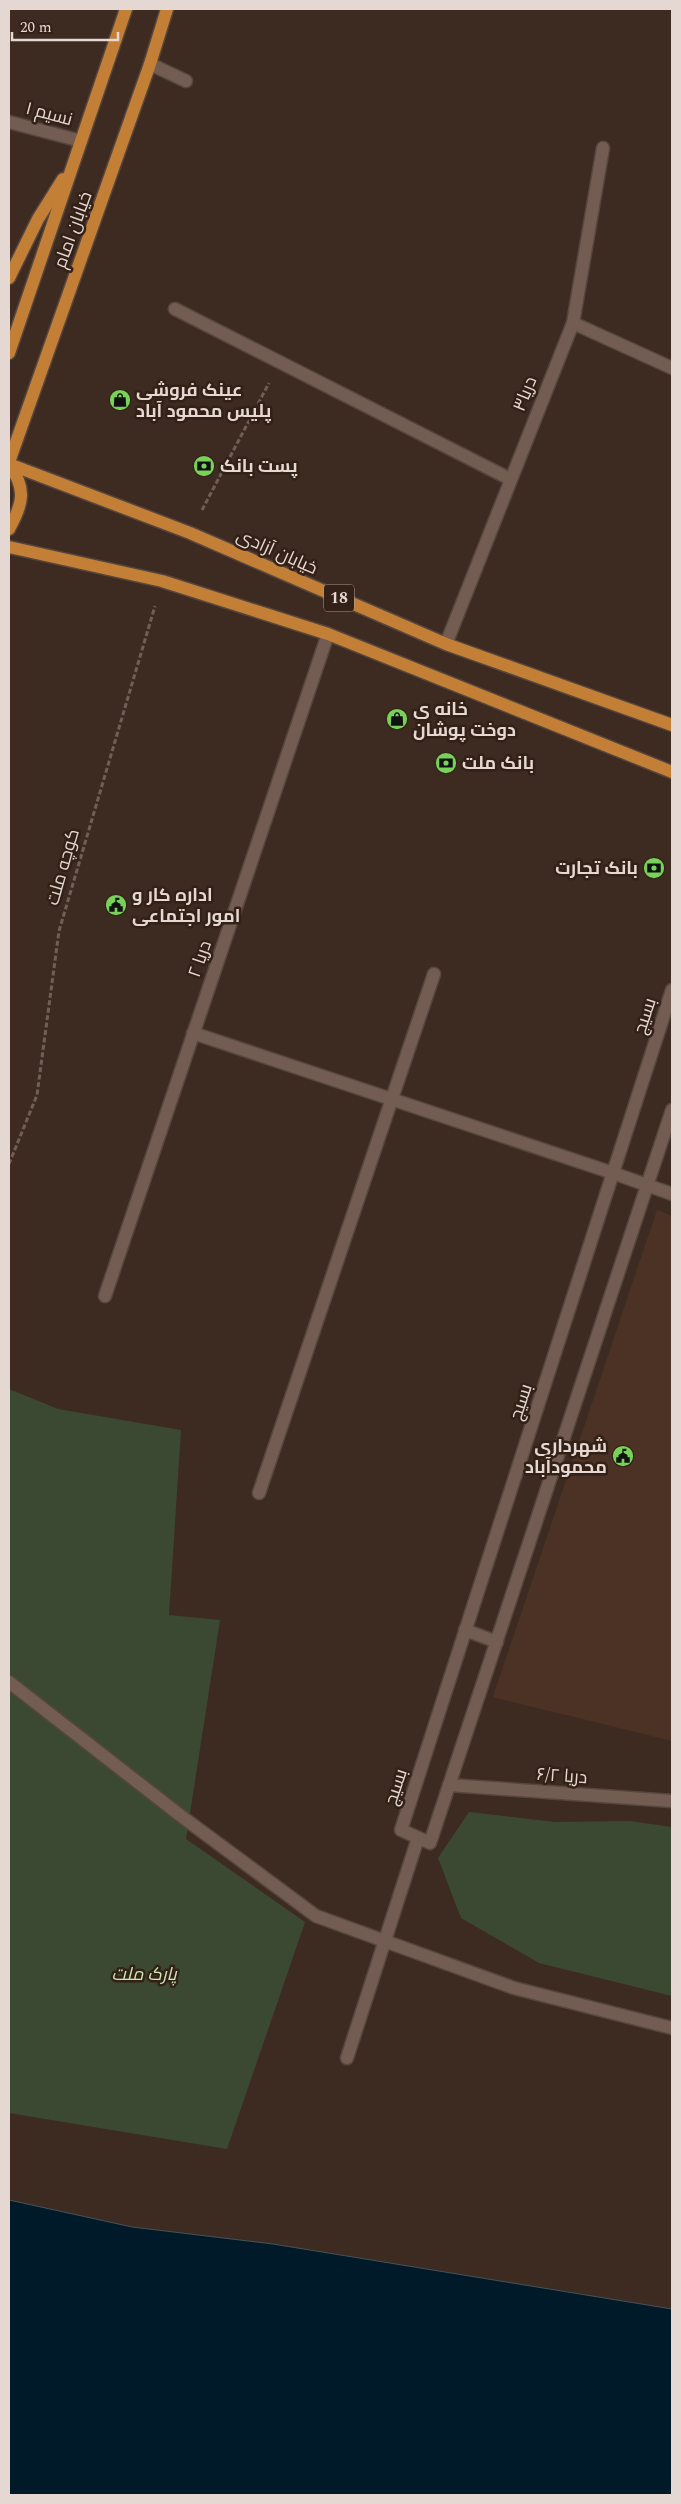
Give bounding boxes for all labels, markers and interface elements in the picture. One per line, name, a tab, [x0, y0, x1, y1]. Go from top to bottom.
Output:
scale bar	[12, 10, 119, 42]
text: 20 m	[20, 16, 52, 39]
street label: نسیم ۱	[23, 95, 75, 133]
street label: خیابان امام	[47, 188, 99, 272]
street label: دریا۳	[506, 372, 544, 416]
place label: عینک فروشی پلیس محمود آباد	[136, 377, 272, 425]
shop icon: عینک فروشی پلیس محمود آباد	[108, 388, 132, 412]
place label: پست بانک	[220, 453, 298, 480]
bank icon: پست بانک	[192, 454, 216, 478]
street label: خیابان آزادی	[232, 522, 322, 582]
road number: 18	[324, 584, 354, 612]
place label: خانه ی دوخت پوشان	[413, 696, 516, 744]
shop icon: خانه ی دوخت پوشان	[385, 707, 409, 731]
place label: بانک ملت	[462, 750, 534, 777]
bank icon: بانک ملت	[434, 751, 458, 775]
street label: کوچه ملت	[39, 826, 87, 908]
place label: بانک تجارت	[555, 855, 638, 882]
bank icon: بانک تجارت	[642, 856, 666, 880]
place label: اداره کار و امور اجتماعی	[132, 882, 240, 930]
public building icon: اداره کار و امور اجتماعی	[104, 893, 128, 917]
street label: دریا ۲	[181, 937, 219, 981]
street label: بسیج	[626, 994, 664, 1038]
street label: بسیج	[502, 1380, 540, 1424]
place label: شهرداری محمودآباد	[525, 1433, 607, 1481]
public building icon: شهرداری محمودآباد	[611, 1444, 635, 1468]
street label: دریا ۶/۲	[536, 1761, 588, 1791]
street label: بسیج	[377, 1765, 415, 1809]
park label: پارک ملت	[111, 1961, 178, 1988]

